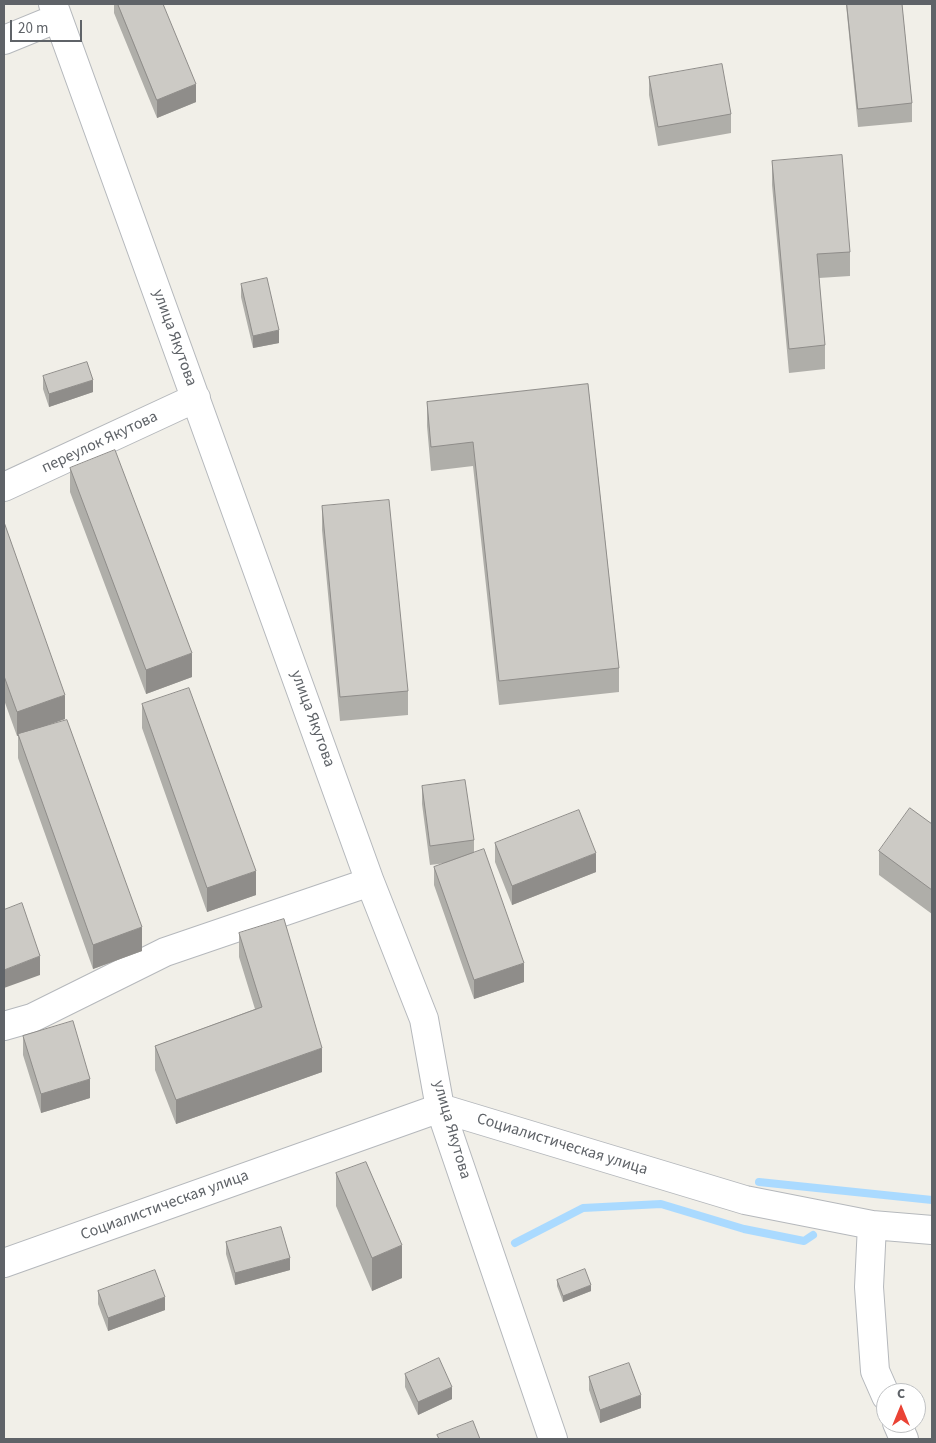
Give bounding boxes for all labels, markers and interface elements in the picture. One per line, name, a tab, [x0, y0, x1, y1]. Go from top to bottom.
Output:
scale bar	[12, 10, 85, 42]
text: 20 m	[18, 18, 48, 39]
street label: улица Якутова	[148, 287, 200, 389]
street label: переулок Якутова	[39, 408, 161, 478]
street label: улица Якутова	[286, 668, 338, 770]
street label: улица Якутова	[428, 1079, 474, 1181]
street label: Социалистическая улица	[474, 1110, 650, 1180]
street label: Социалистическая улица	[78, 1167, 252, 1245]
north arrow	[876, 1383, 926, 1433]
text: С	[897, 1384, 905, 1404]

